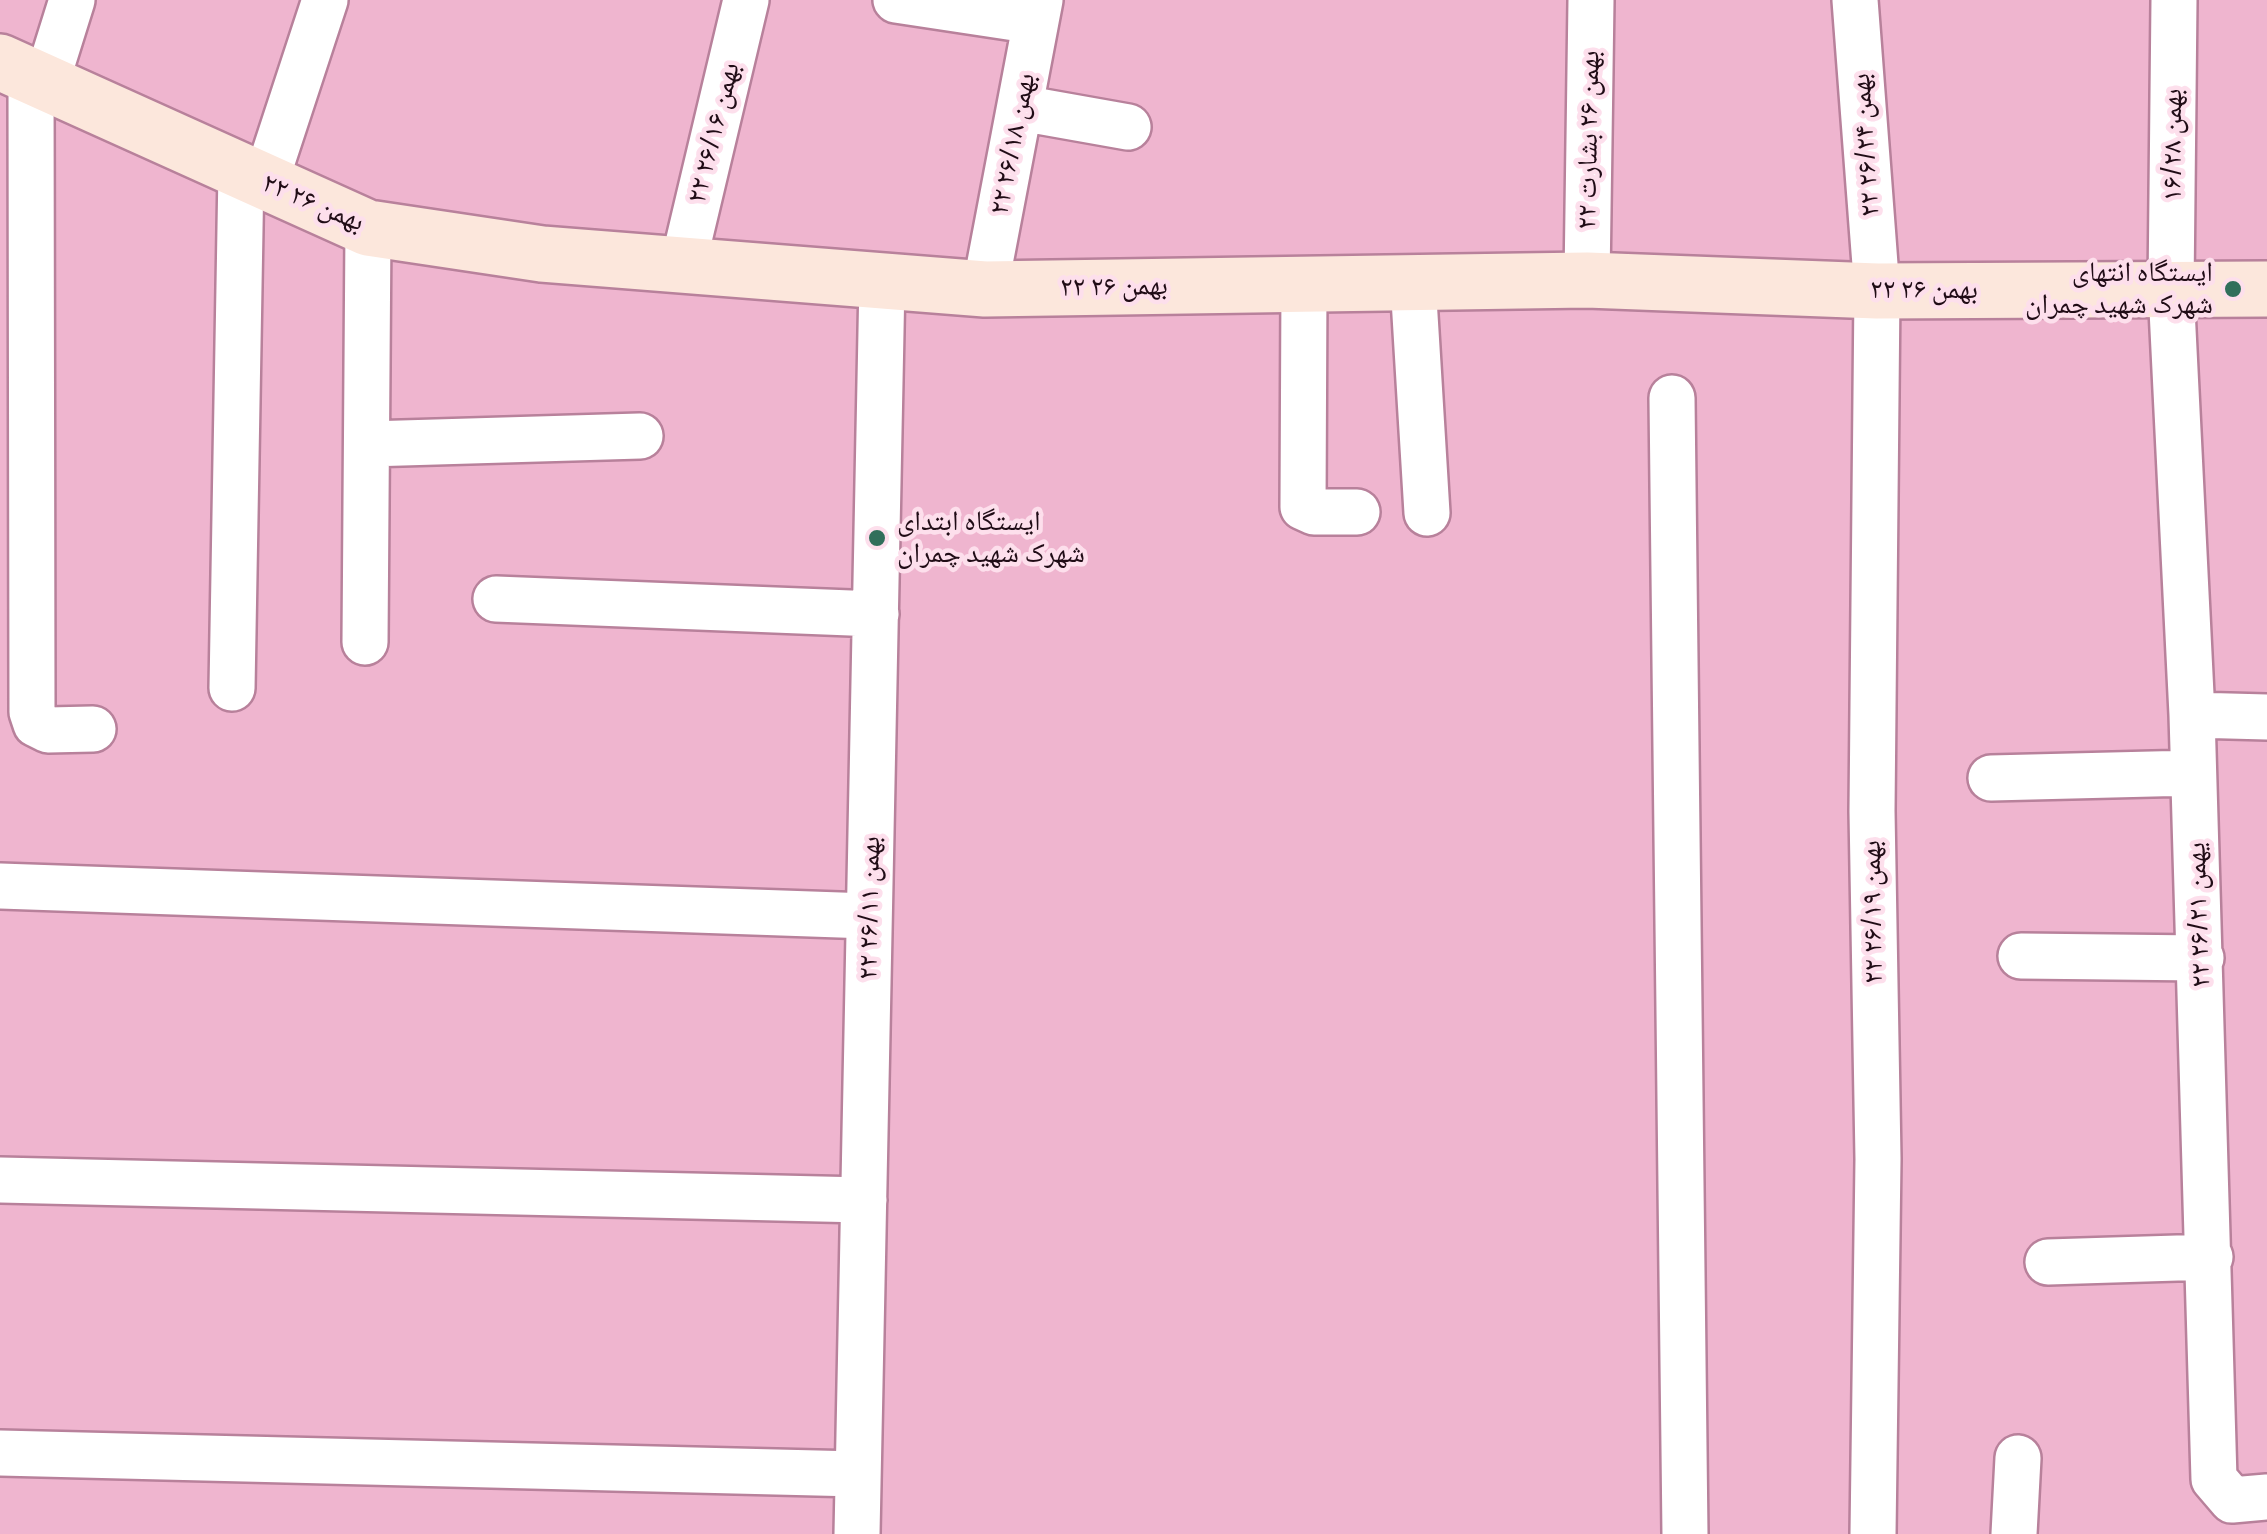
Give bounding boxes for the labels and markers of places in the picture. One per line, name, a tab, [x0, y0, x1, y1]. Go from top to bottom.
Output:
place label: ایستگاه انتهای شهرک شهید چمران	[2025, 256, 2213, 322]
marker: ایستگاه انتهای شهرک شهید چمران	[2222, 278, 2244, 300]
place label: ایستگاه ابتدای شهرک شهید چمران	[897, 505, 1085, 571]
marker: ایستگاه ابتدای شهرک شهید چمران	[866, 527, 888, 549]

